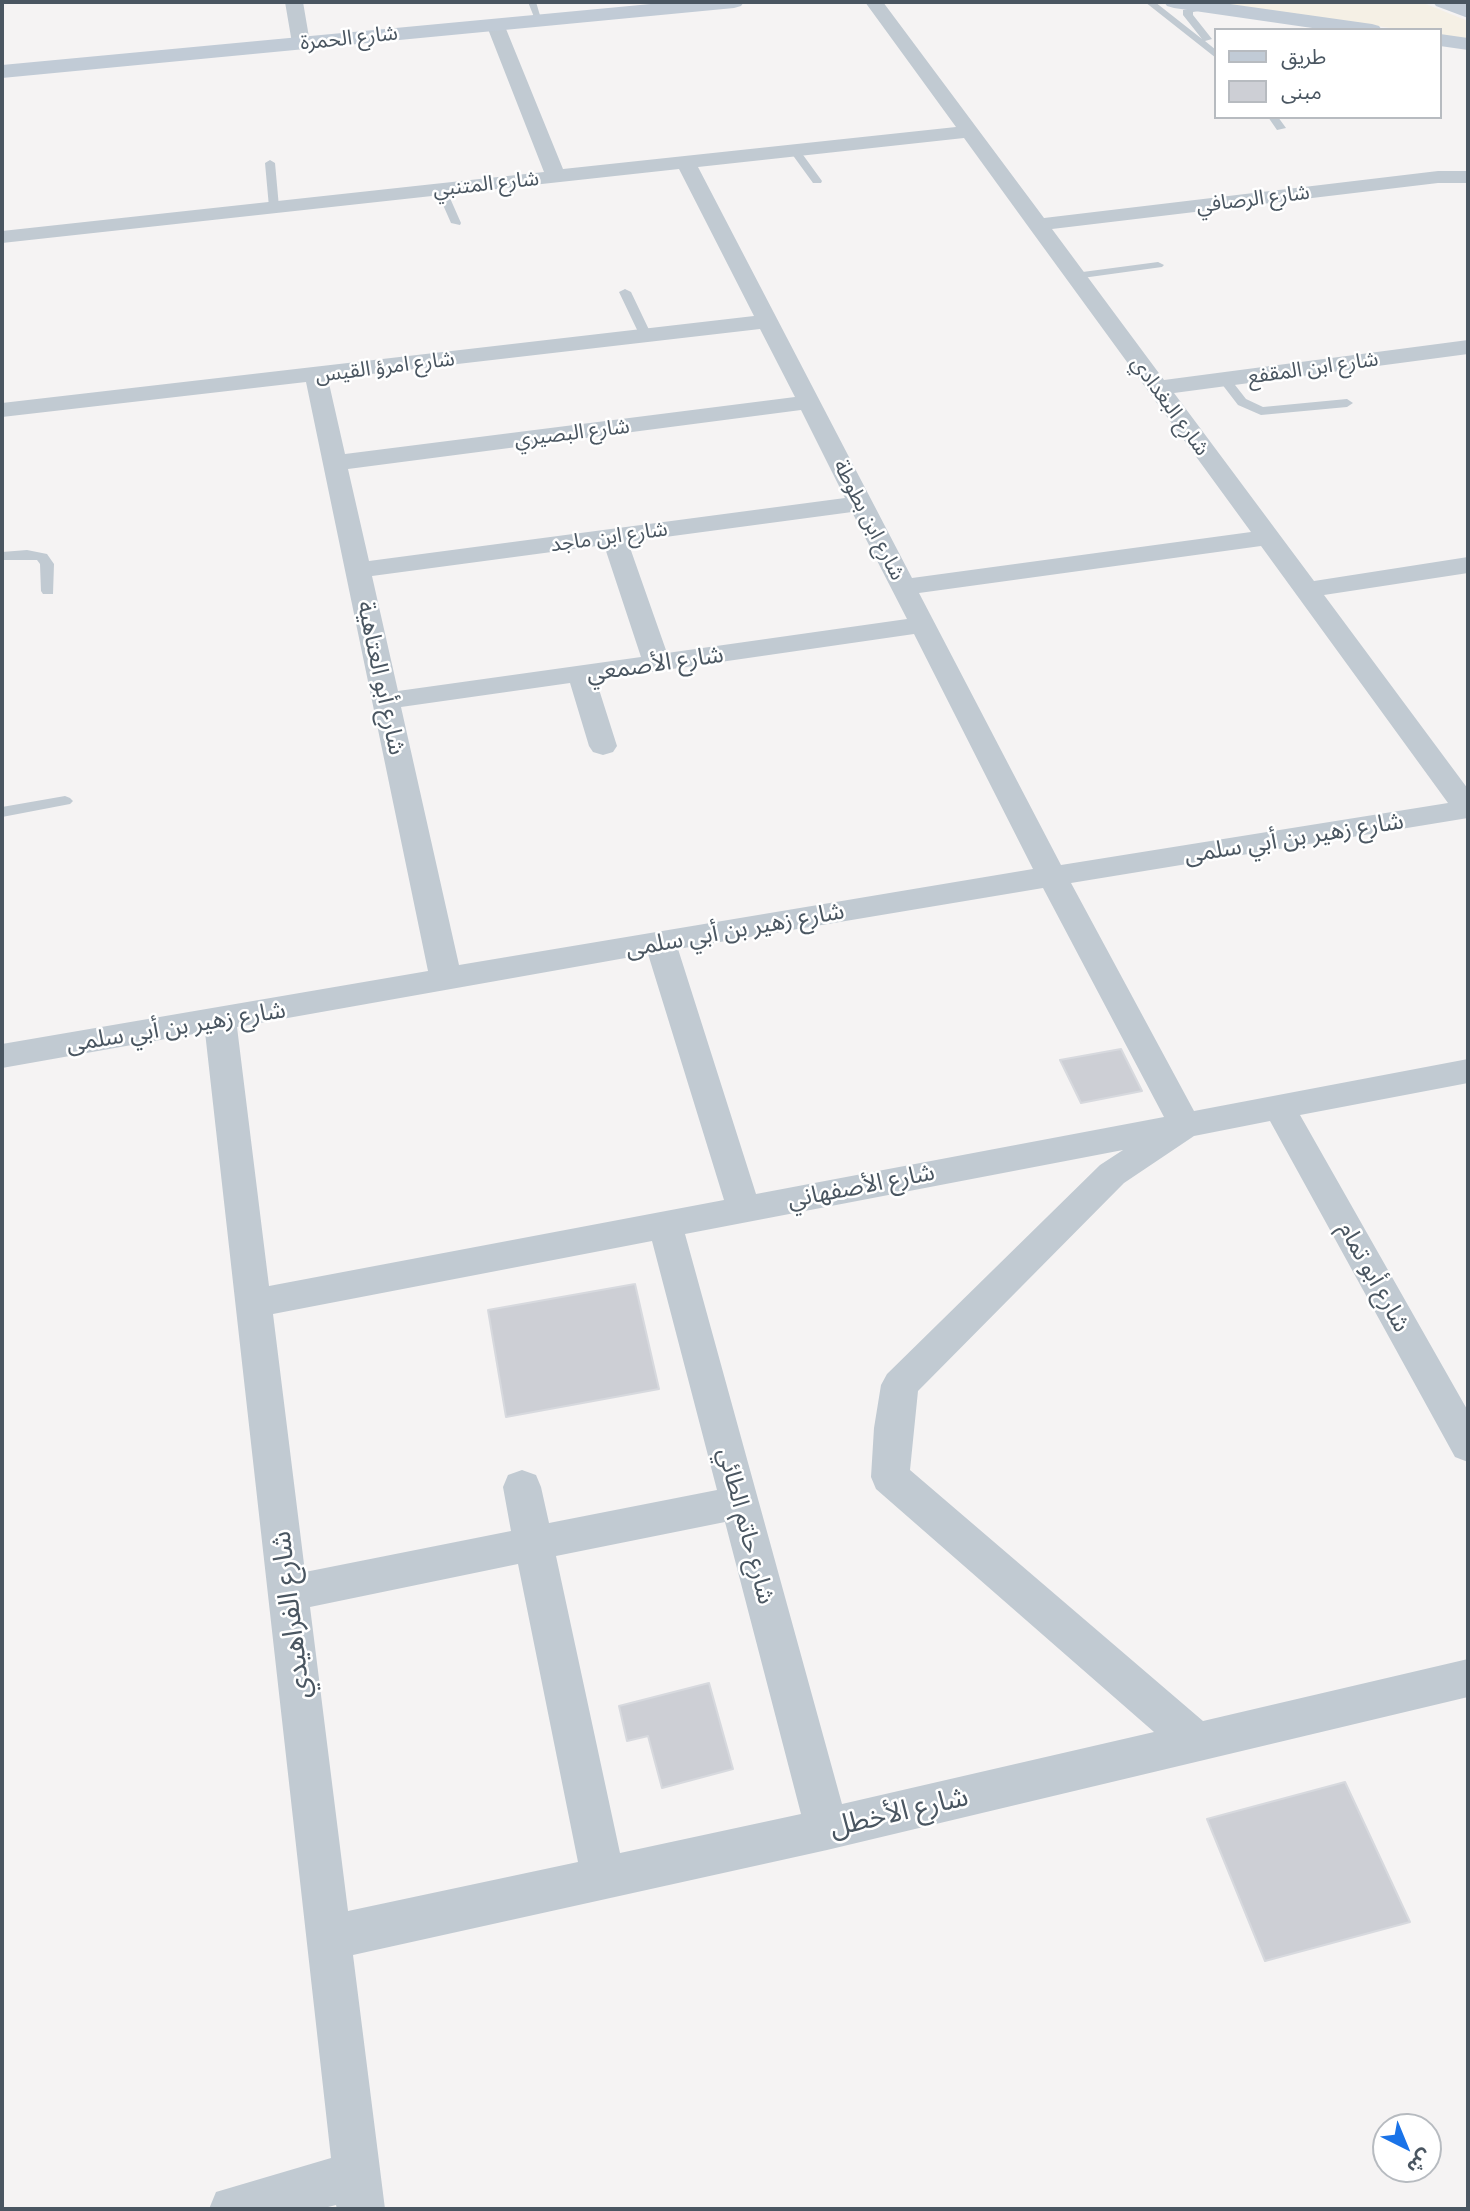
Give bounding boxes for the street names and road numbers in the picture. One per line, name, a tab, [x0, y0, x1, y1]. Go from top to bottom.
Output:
street label: شارع الحمرة	[299, 20, 399, 56]
street label: شارع المتنبي	[432, 166, 540, 202]
street label: شارع الرصافي	[1195, 180, 1311, 218]
street label: شارع امرؤ القيس	[314, 346, 456, 388]
street label: شارع ابن المقفع	[1246, 346, 1380, 390]
street label: شارع البغدادي	[1125, 351, 1215, 461]
street label: شارع البصيري	[513, 413, 631, 453]
street label: شارع ابن بطوطة	[828, 455, 910, 585]
street label: شارع ابن ماجد	[549, 516, 669, 558]
street label: شارع أبو العتاهية	[351, 598, 411, 758]
street label: شارع الأصمعي	[585, 640, 725, 688]
street label: شارع زهير بن أبي سلمى	[1182, 806, 1406, 870]
street label: شارع زهير بن أبي سلمى	[623, 897, 847, 963]
street label: شارع زهير بن أبي سلمى	[64, 995, 288, 1059]
street label: شارع الأصفهاني	[785, 1158, 937, 1214]
street label: شارع أبو تمام	[1332, 1217, 1416, 1337]
street label: شارع حاتم الطائي	[711, 1445, 781, 1607]
street label: شارع الفراهيدي	[264, 1529, 318, 1701]
street label: شارع الأخطل	[826, 1780, 972, 1844]

